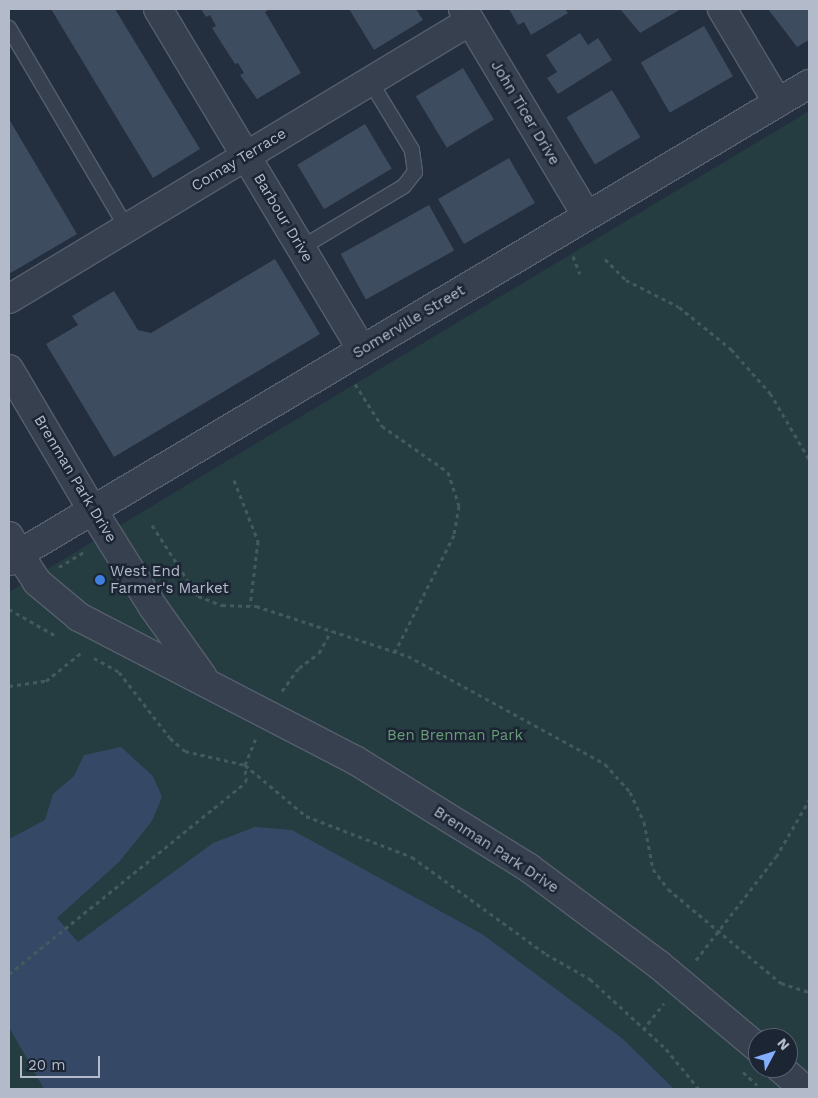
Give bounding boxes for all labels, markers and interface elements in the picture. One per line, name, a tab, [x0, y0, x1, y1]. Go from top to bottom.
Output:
street label: John Ticer Drive	[487, 57, 563, 169]
street label: Comay Terrace	[188, 124, 290, 196]
street label: Barbour Drive	[249, 170, 317, 266]
street label: Somerville Street	[350, 281, 468, 363]
street label: Brenman Park Drive	[30, 412, 120, 546]
place label: West End Farmer's Market	[110, 562, 229, 597]
marker: West End Farmer's Market	[94, 574, 106, 586]
park label: Ben Brenman Park	[387, 727, 523, 745]
street label: Brenman Park Drive	[430, 803, 562, 897]
north arrow	[748, 1028, 798, 1078]
text: N	[774, 1035, 793, 1053]
scale bar	[22, 1046, 102, 1078]
text: 20 m	[28, 1056, 66, 1074]

